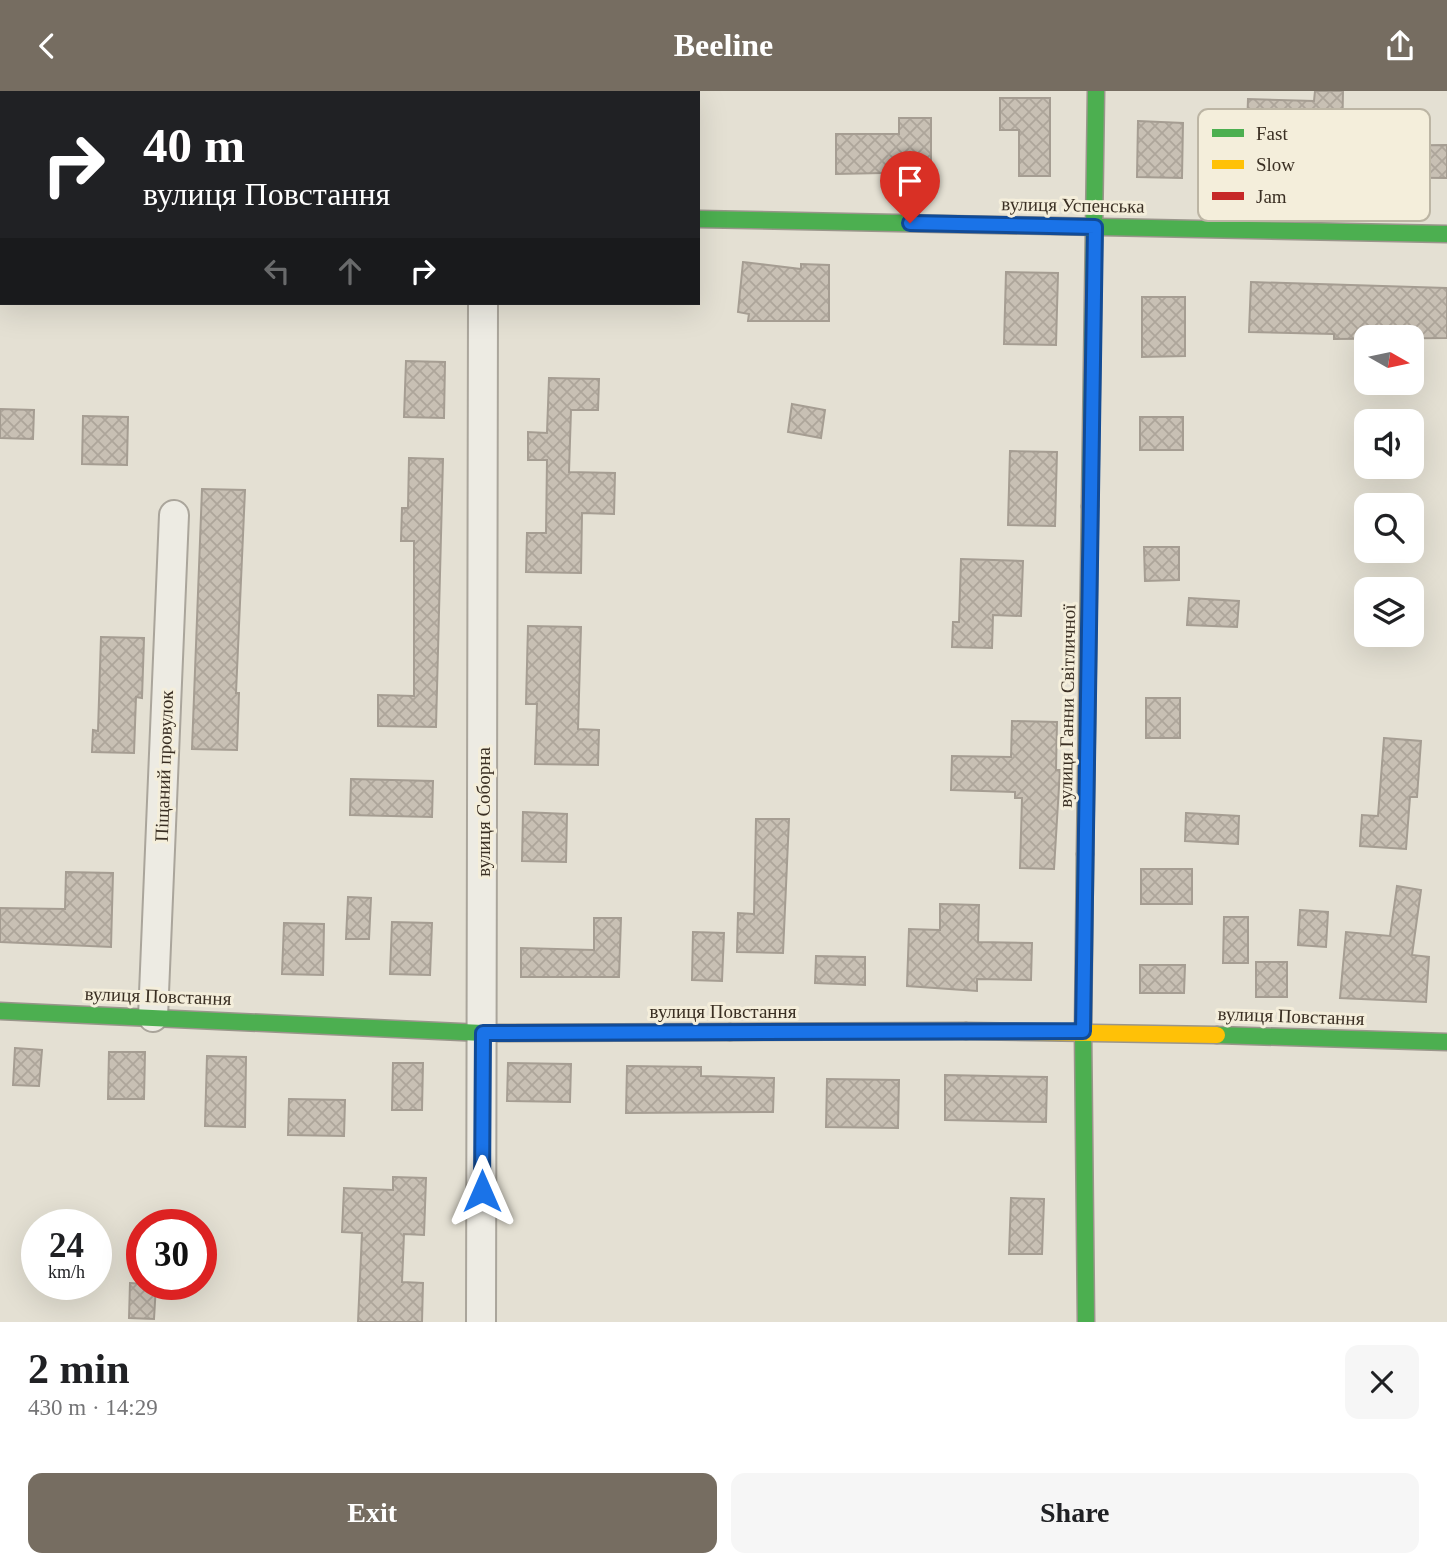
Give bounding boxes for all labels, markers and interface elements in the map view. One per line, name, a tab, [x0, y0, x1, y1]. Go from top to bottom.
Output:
icon: back	[28, 27, 66, 65]
text: Beeline	[674, 27, 773, 63]
icon: share	[1381, 27, 1419, 65]
legend	[1198, 109, 1430, 221]
text: 40 m	[143, 118, 245, 173]
icon: right	[28, 119, 119, 210]
text: Fast	[1256, 123, 1288, 144]
pin	[880, 151, 940, 223]
text: Slow	[1256, 154, 1295, 175]
icon: arrive	[891, 162, 929, 200]
text: вулиця Повстання	[143, 176, 390, 212]
text: Jam	[1256, 186, 1287, 207]
street label: вулиця Успенська	[1001, 193, 1145, 217]
icon: left	[258, 252, 296, 290]
icon: ahead	[331, 252, 369, 290]
icon: right	[404, 252, 442, 290]
north arrow	[1354, 325, 1424, 395]
map controls	[1354, 325, 1424, 647]
button: sound	[1354, 409, 1424, 479]
button: search	[1354, 493, 1424, 563]
button: layers	[1354, 577, 1424, 647]
street label: вулиця Ганни Світличної	[1055, 603, 1079, 808]
street label: Піщаний провулок	[151, 689, 177, 842]
street label: вулиця Соборна	[473, 747, 494, 877]
street label: вулиця Повстання	[84, 983, 232, 1009]
street label: вулиця Повстання	[650, 1001, 797, 1022]
street label: вулиця Повстання	[1217, 1003, 1365, 1029]
position arrow	[445, 1154, 519, 1228]
speed limit sign: 30	[126, 1209, 217, 1300]
text: 24	[49, 1226, 84, 1265]
text: km/h	[48, 1262, 85, 1282]
button: close	[1345, 1345, 1419, 1419]
text: 2 min	[28, 1346, 130, 1392]
text: 430 m · 14:29	[28, 1395, 158, 1420]
button: Exit	[28, 1473, 717, 1553]
button: Share	[731, 1473, 1419, 1553]

